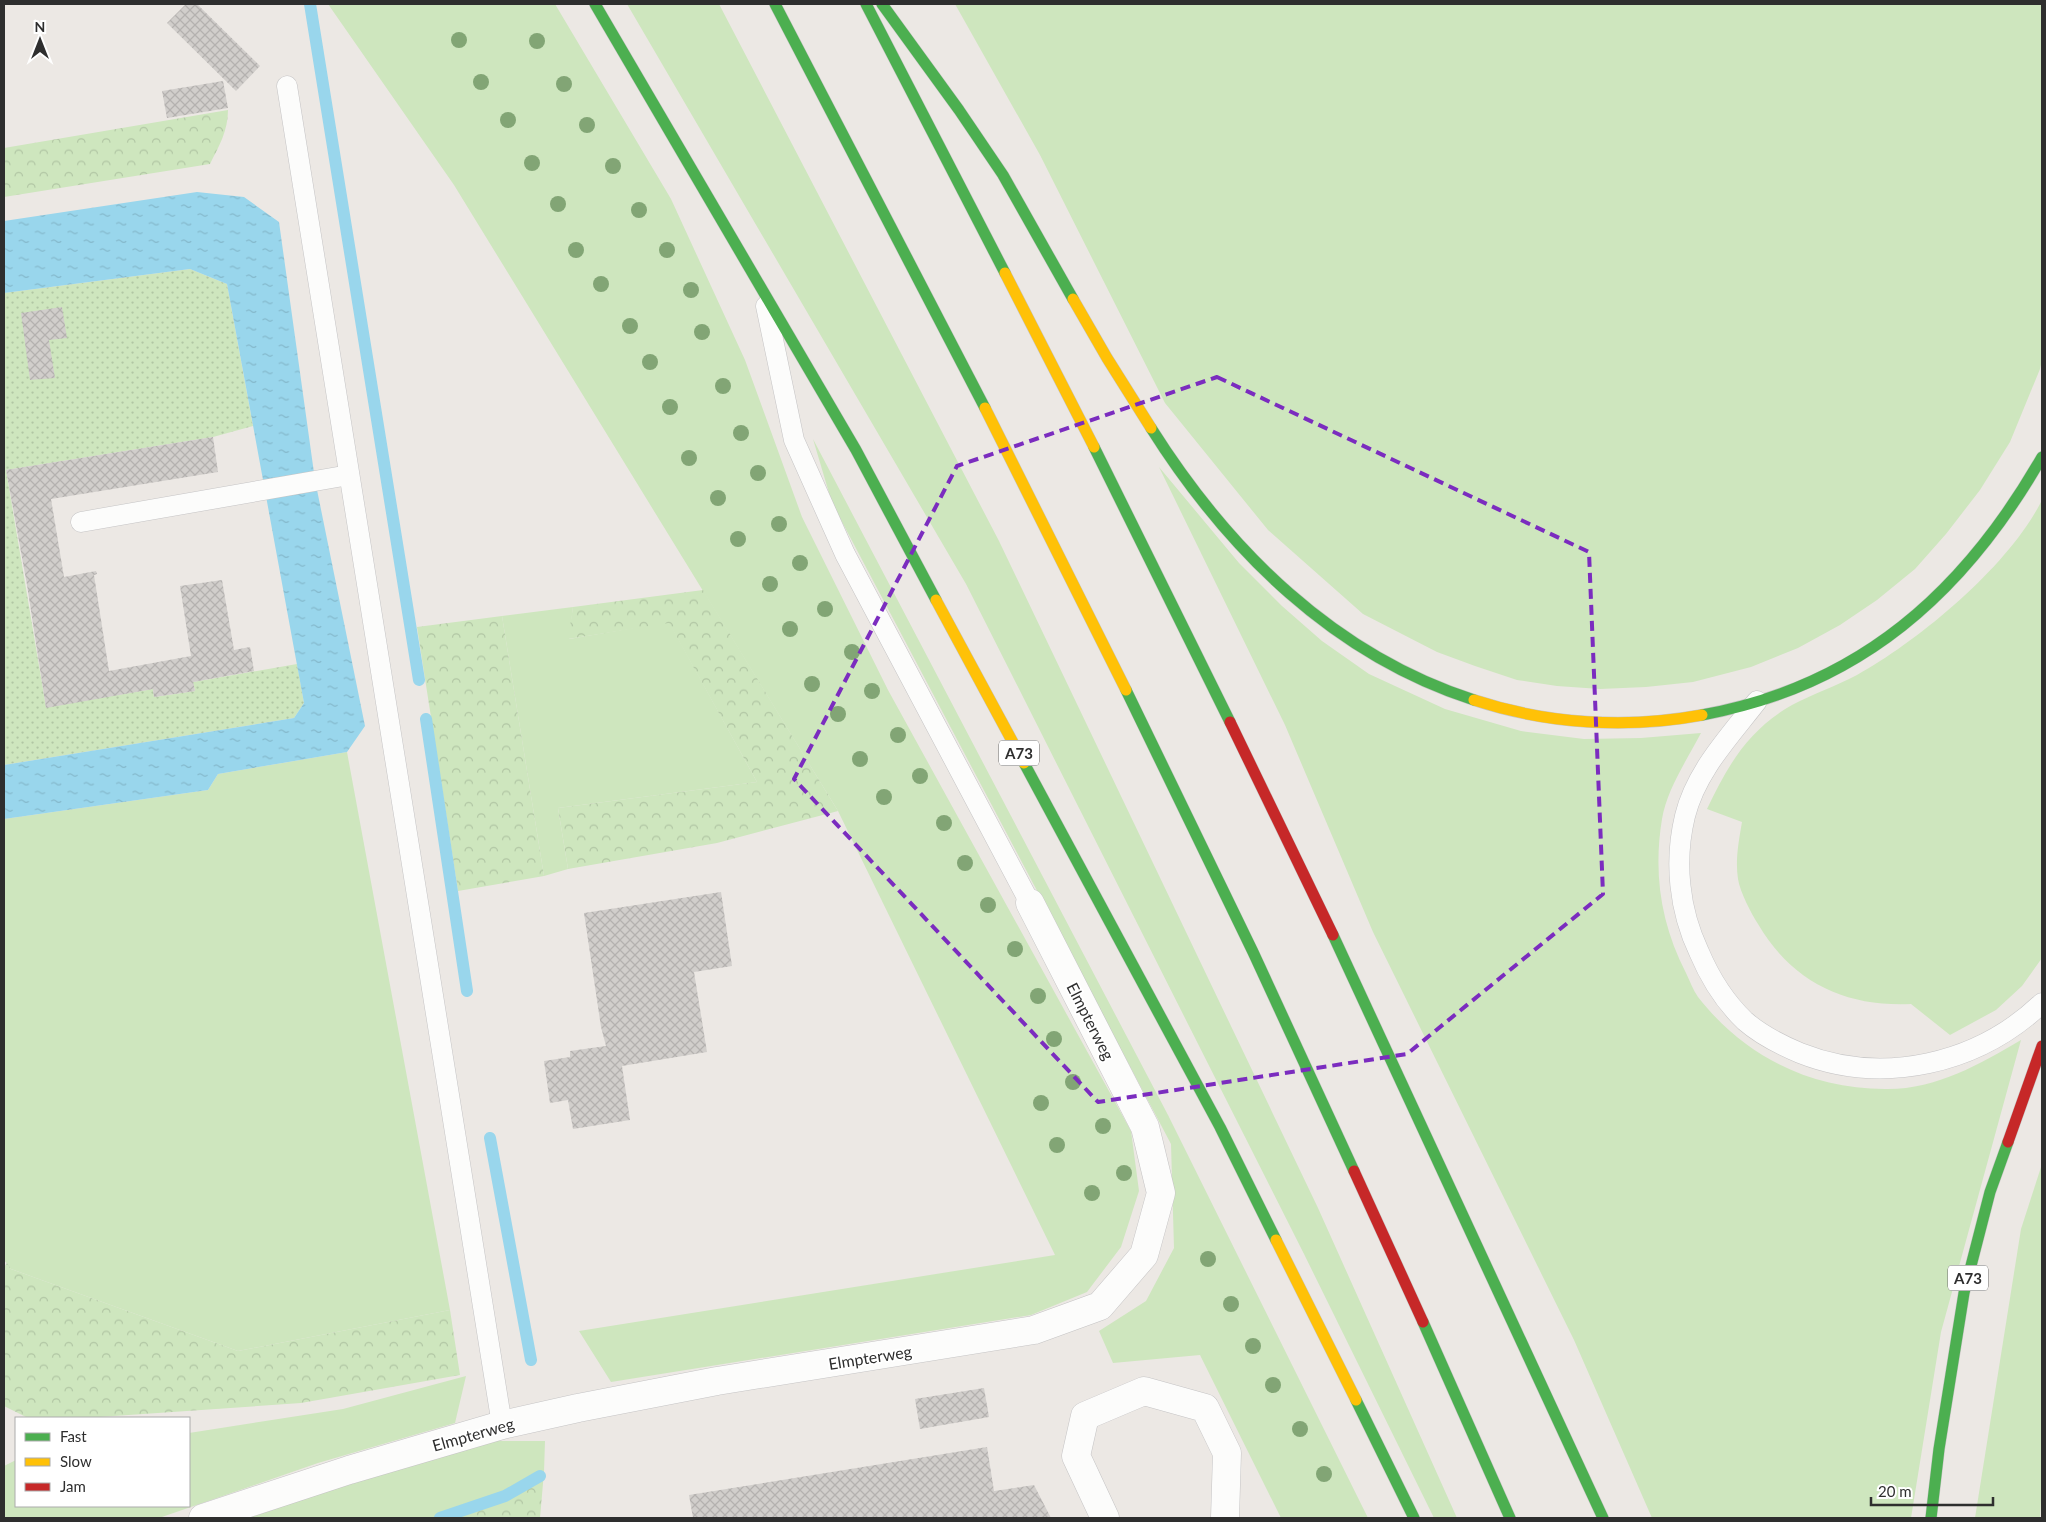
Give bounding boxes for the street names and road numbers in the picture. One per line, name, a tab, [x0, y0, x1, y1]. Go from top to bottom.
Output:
road number: A73	[999, 740, 1039, 766]
street label: Elmpterweg	[1063, 979, 1119, 1063]
road number: A73	[1948, 1266, 1988, 1290]
street label: Elmpterweg	[827, 1341, 913, 1373]
street label: Elmpterweg	[430, 1413, 516, 1455]

